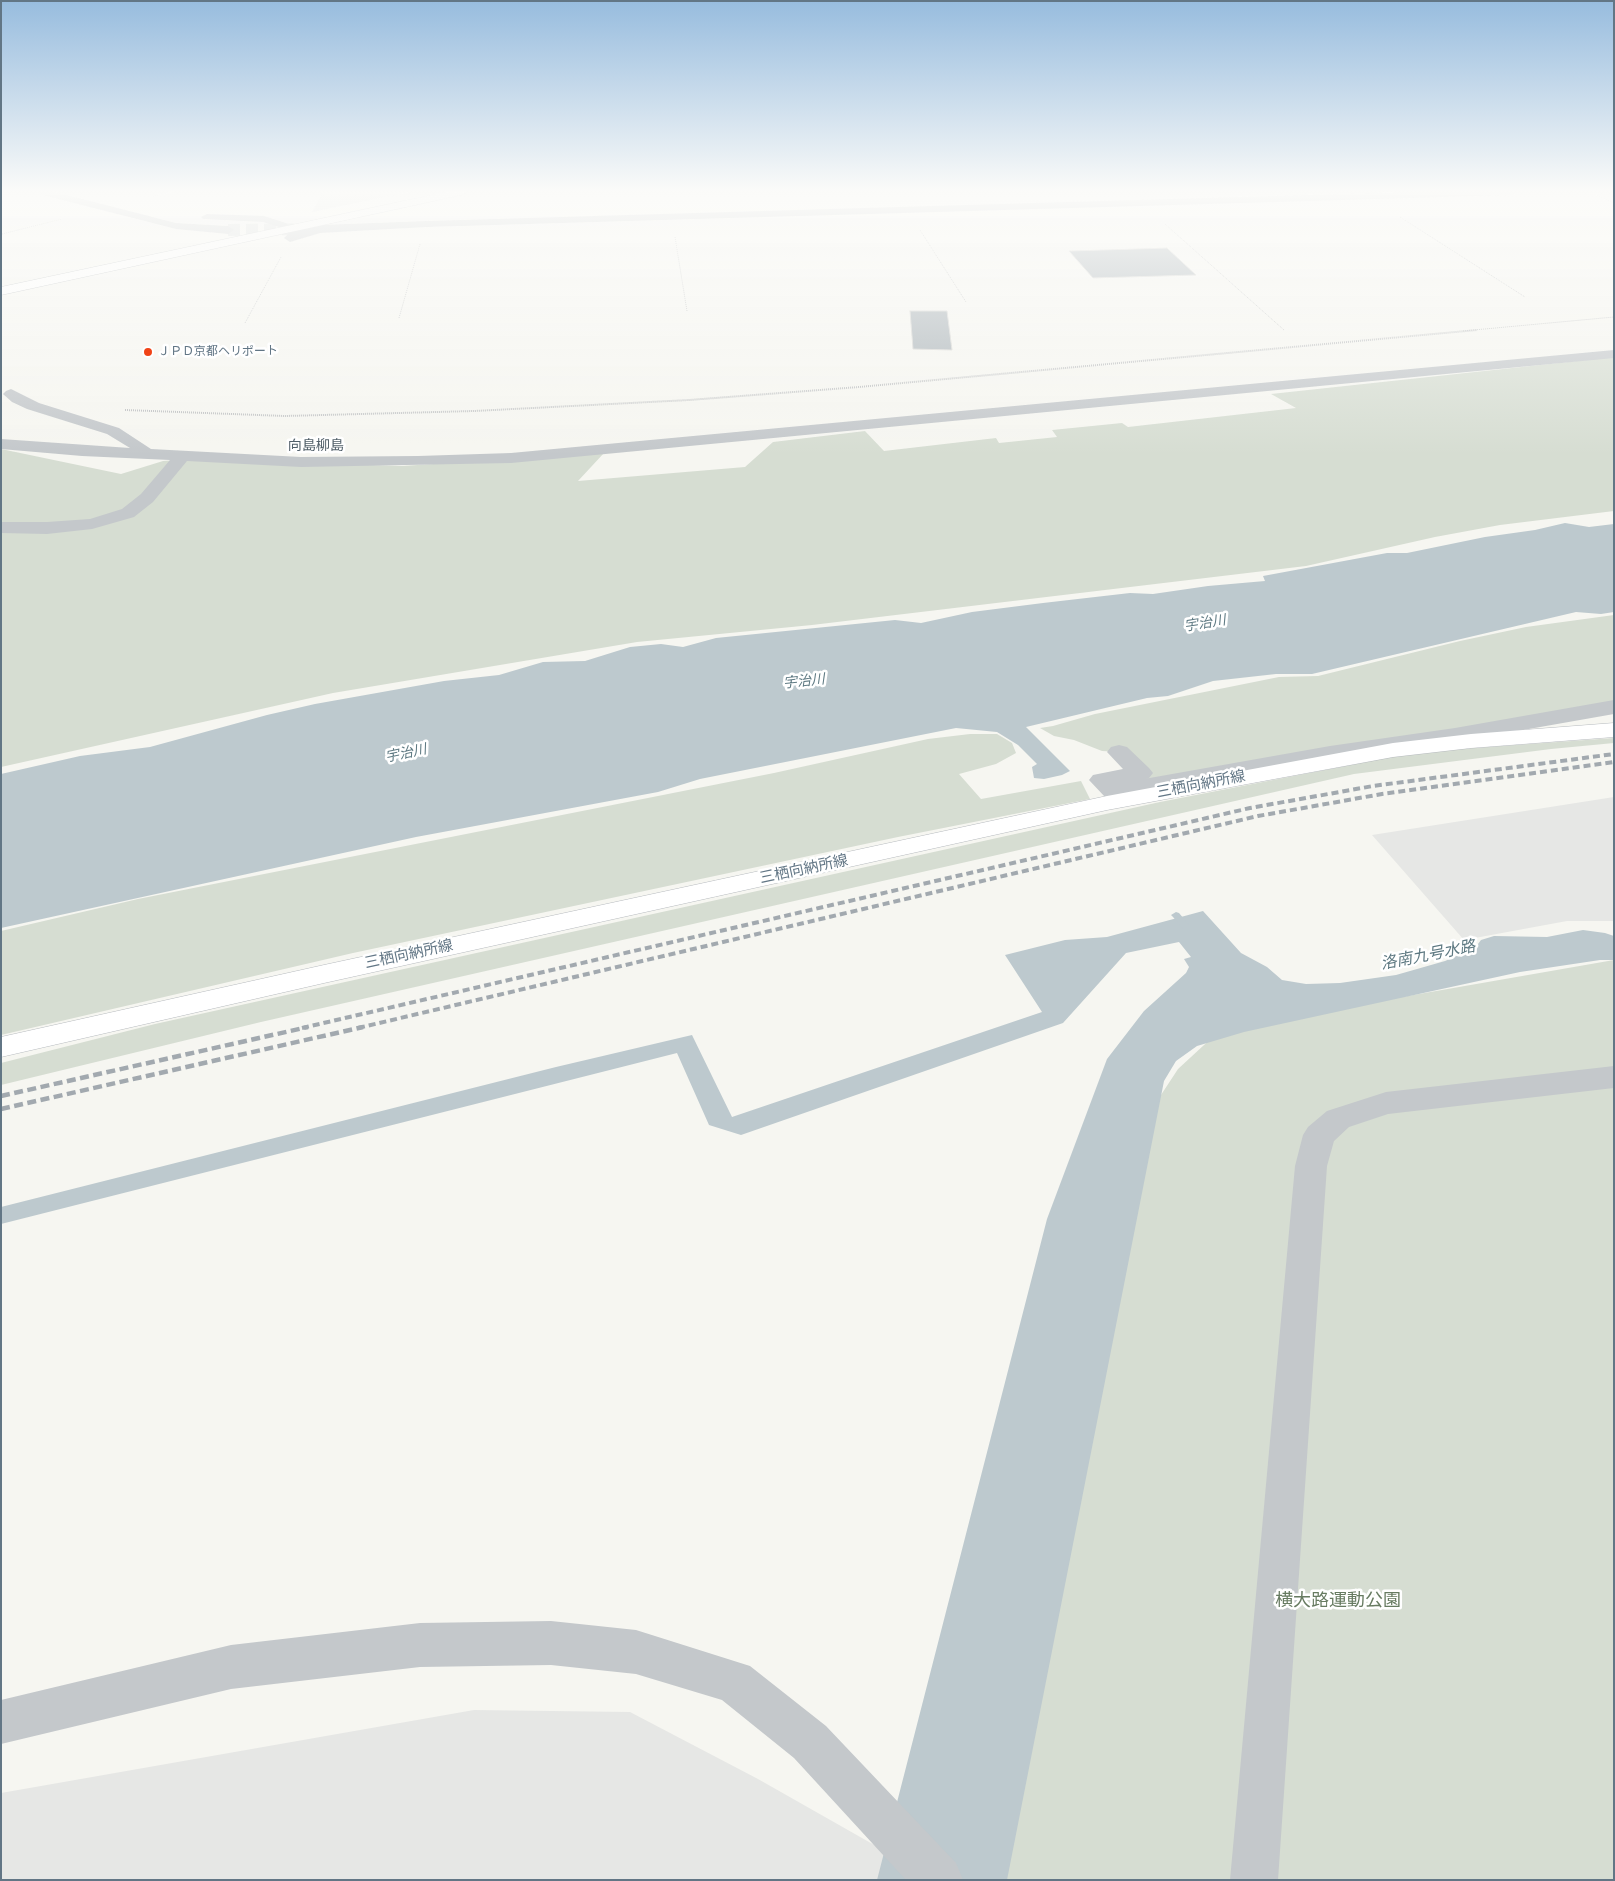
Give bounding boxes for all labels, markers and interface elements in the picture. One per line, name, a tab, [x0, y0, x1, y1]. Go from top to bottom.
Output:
place label: ＪＰＤ京都ヘリポート	[158, 345, 278, 359]
marker: ＪＰＤ京都ヘリポート	[142, 346, 154, 358]
district label: 向島柳島	[288, 438, 344, 454]
water label: 宇治川	[1183, 612, 1227, 636]
water label: 宇治川	[782, 671, 826, 693]
water label: 宇治川	[384, 741, 428, 767]
street label: 三栖向納所線	[1155, 768, 1247, 802]
street label: 三栖向納所線	[758, 852, 850, 888]
street label: 三栖向納所線	[363, 937, 455, 973]
water label: 洛南九号水路	[1379, 937, 1477, 975]
park label: 横大路運動公園	[1275, 1590, 1401, 1612]

